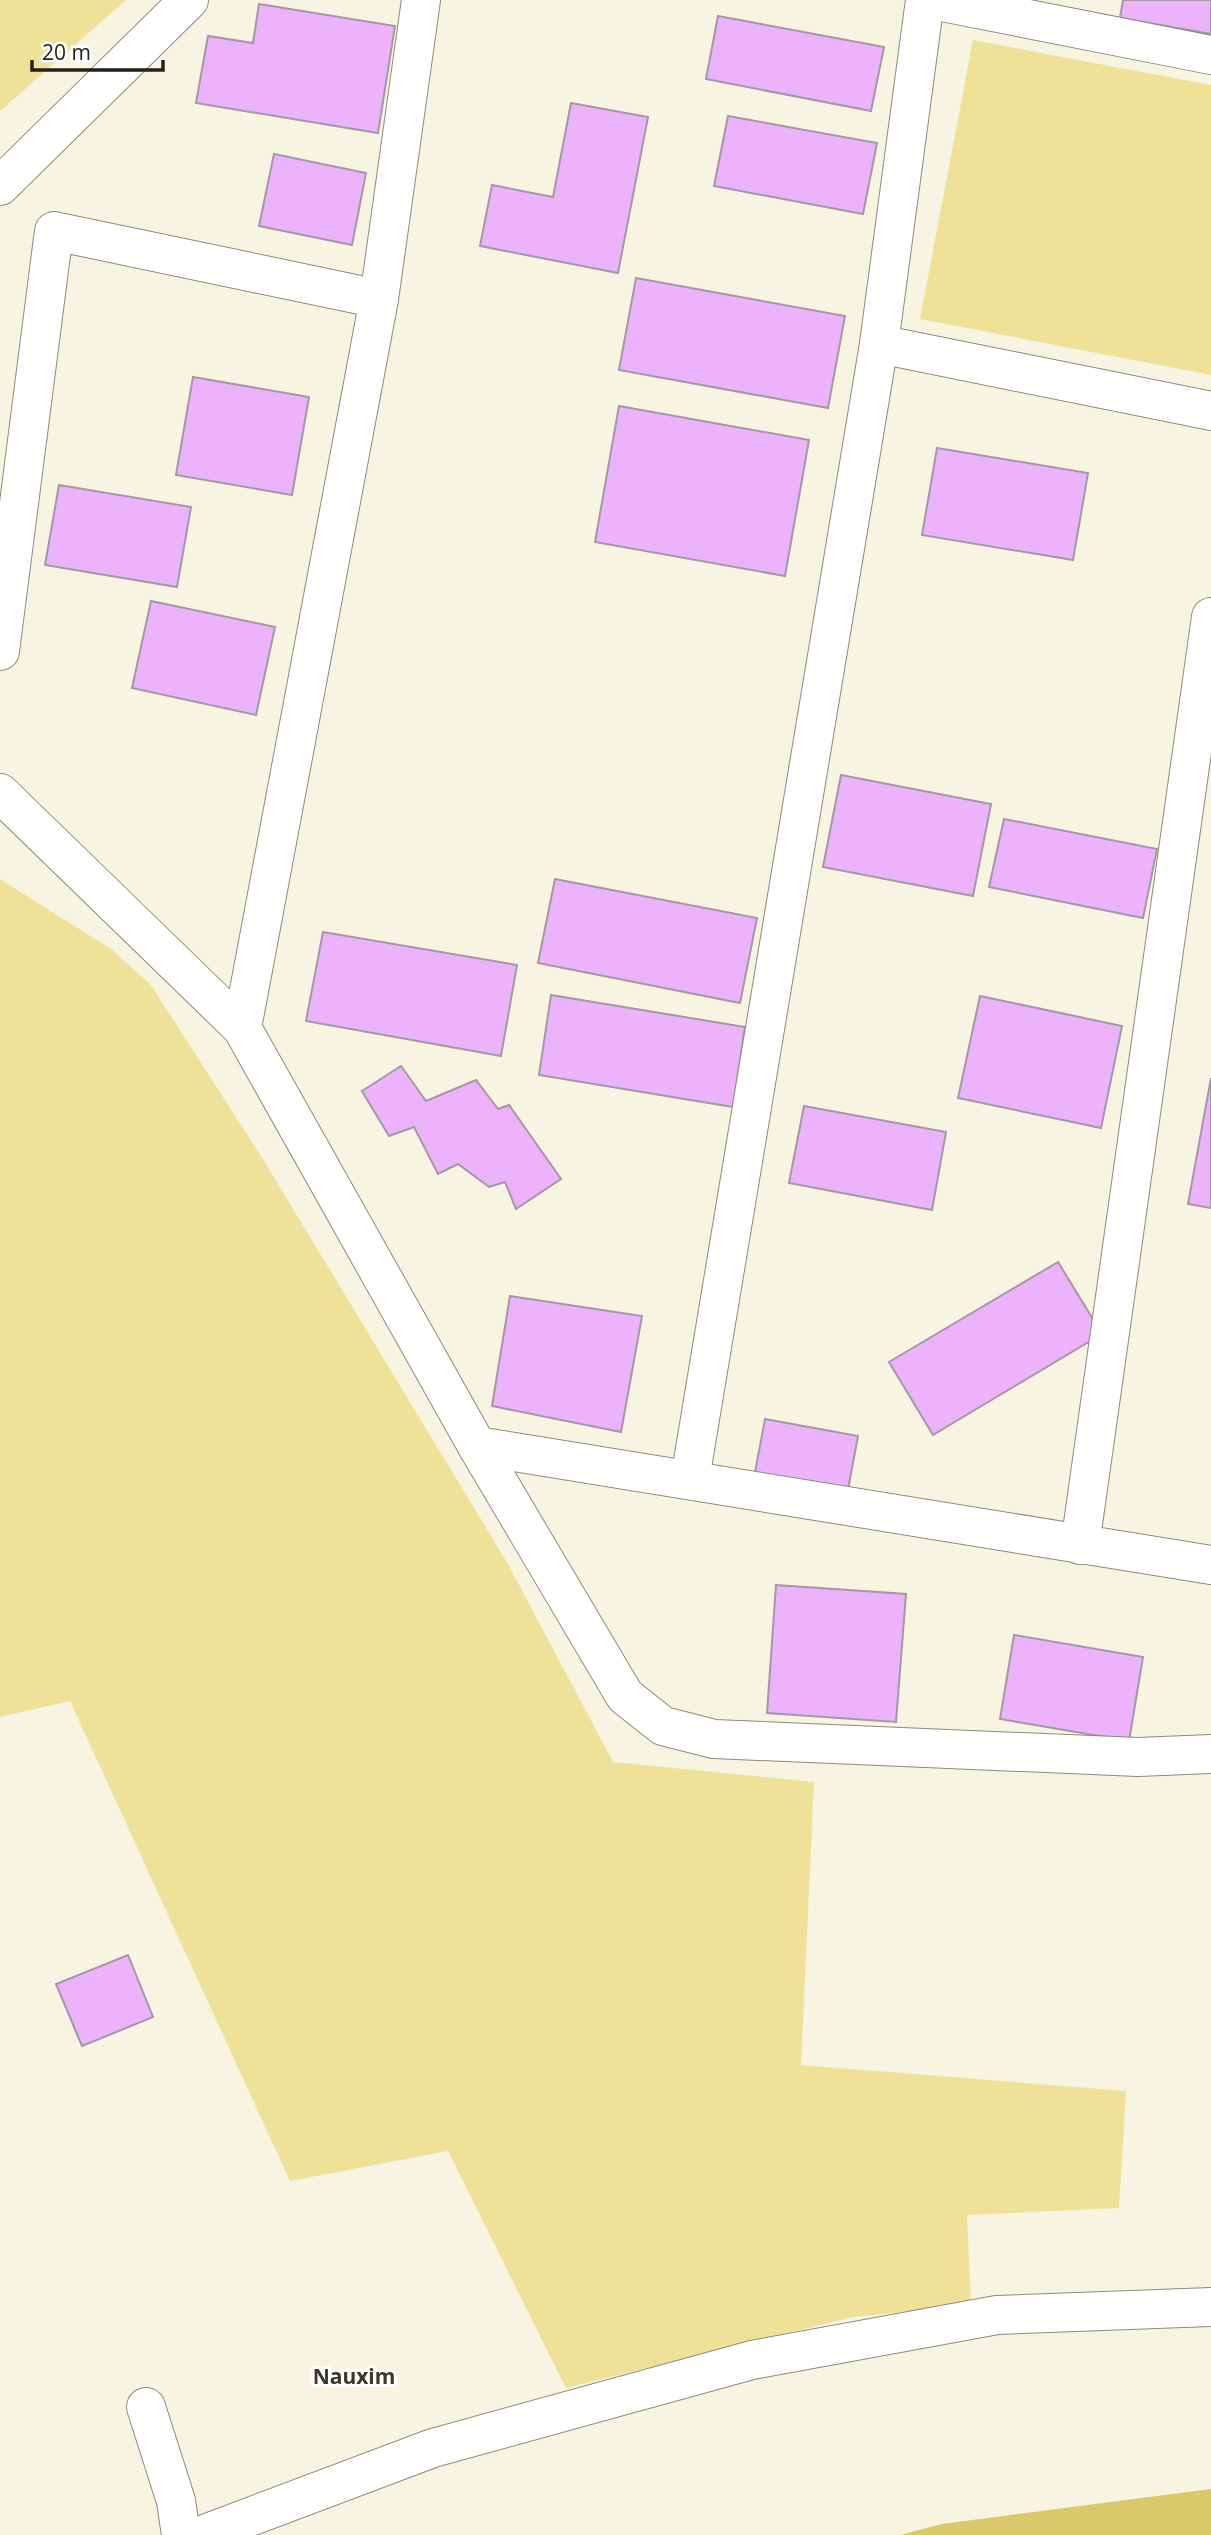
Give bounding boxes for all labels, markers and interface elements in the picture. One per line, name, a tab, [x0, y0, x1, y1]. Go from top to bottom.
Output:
scale bar	[32, 28, 163, 72]
text: 20 m	[42, 38, 91, 66]
district label: Nauxim	[313, 2362, 395, 2390]

